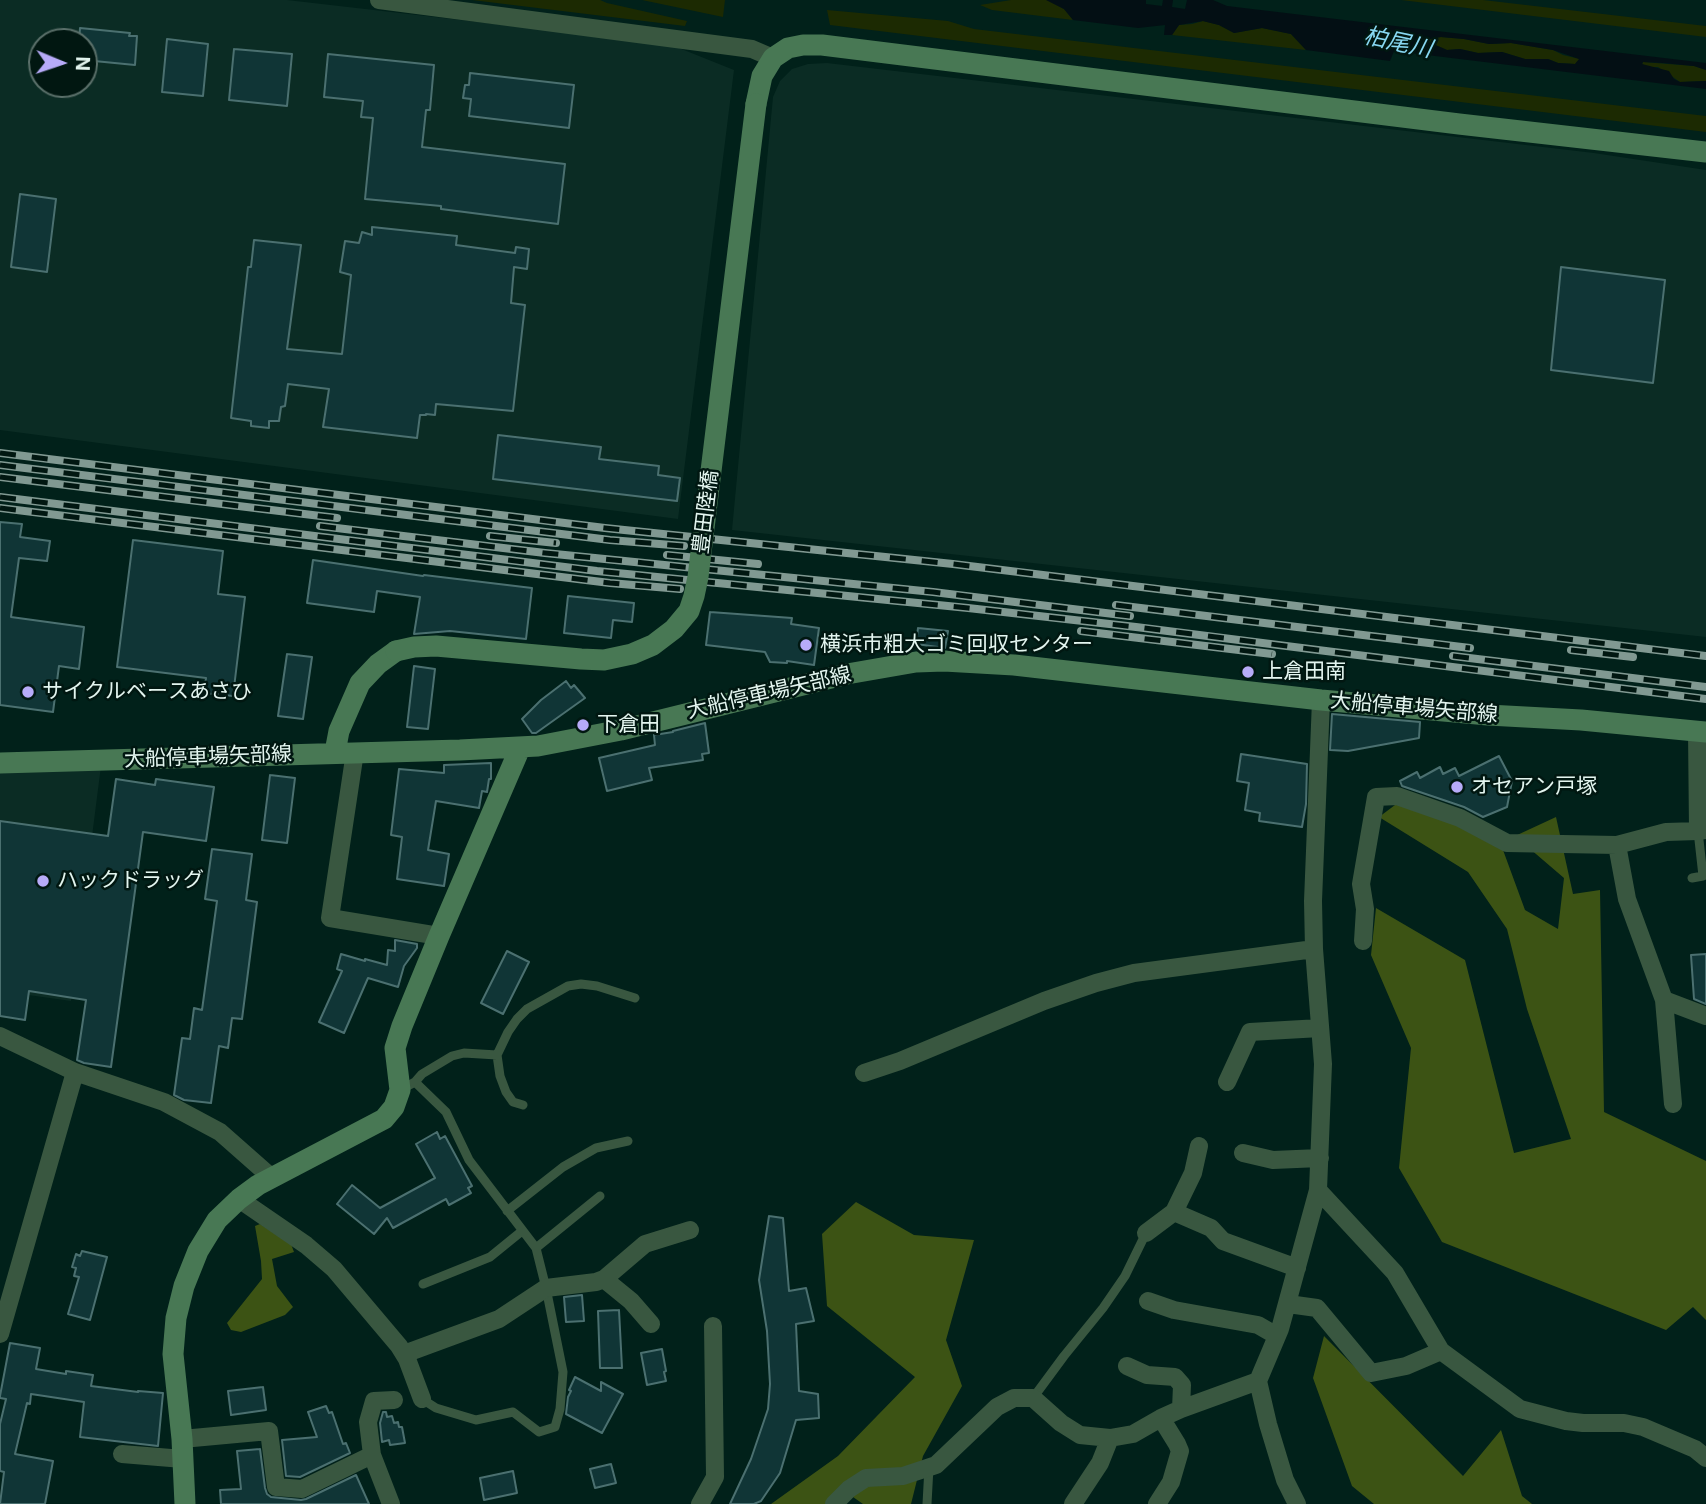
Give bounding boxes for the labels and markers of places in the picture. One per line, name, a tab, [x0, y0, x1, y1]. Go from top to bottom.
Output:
place label: 横浜市粗大ゴミ回収センター	[820, 632, 1093, 658]
marker: 横浜市粗大ゴミ回収センター	[798, 637, 814, 653]
place label: 上倉田南	[1262, 659, 1346, 685]
marker: 上倉田南	[1240, 664, 1256, 680]
place label: サイクルベースあさひ	[42, 679, 252, 705]
marker: サイクルベースあさひ	[20, 684, 36, 700]
place label: 下倉田	[597, 712, 660, 738]
marker: 下倉田	[575, 717, 591, 733]
place label: オセアン戸塚	[1471, 774, 1597, 800]
marker: オセアン戸塚	[1449, 779, 1465, 795]
place label: ハックドラッグ	[57, 868, 204, 894]
marker: ハックドラッグ	[35, 873, 51, 889]

